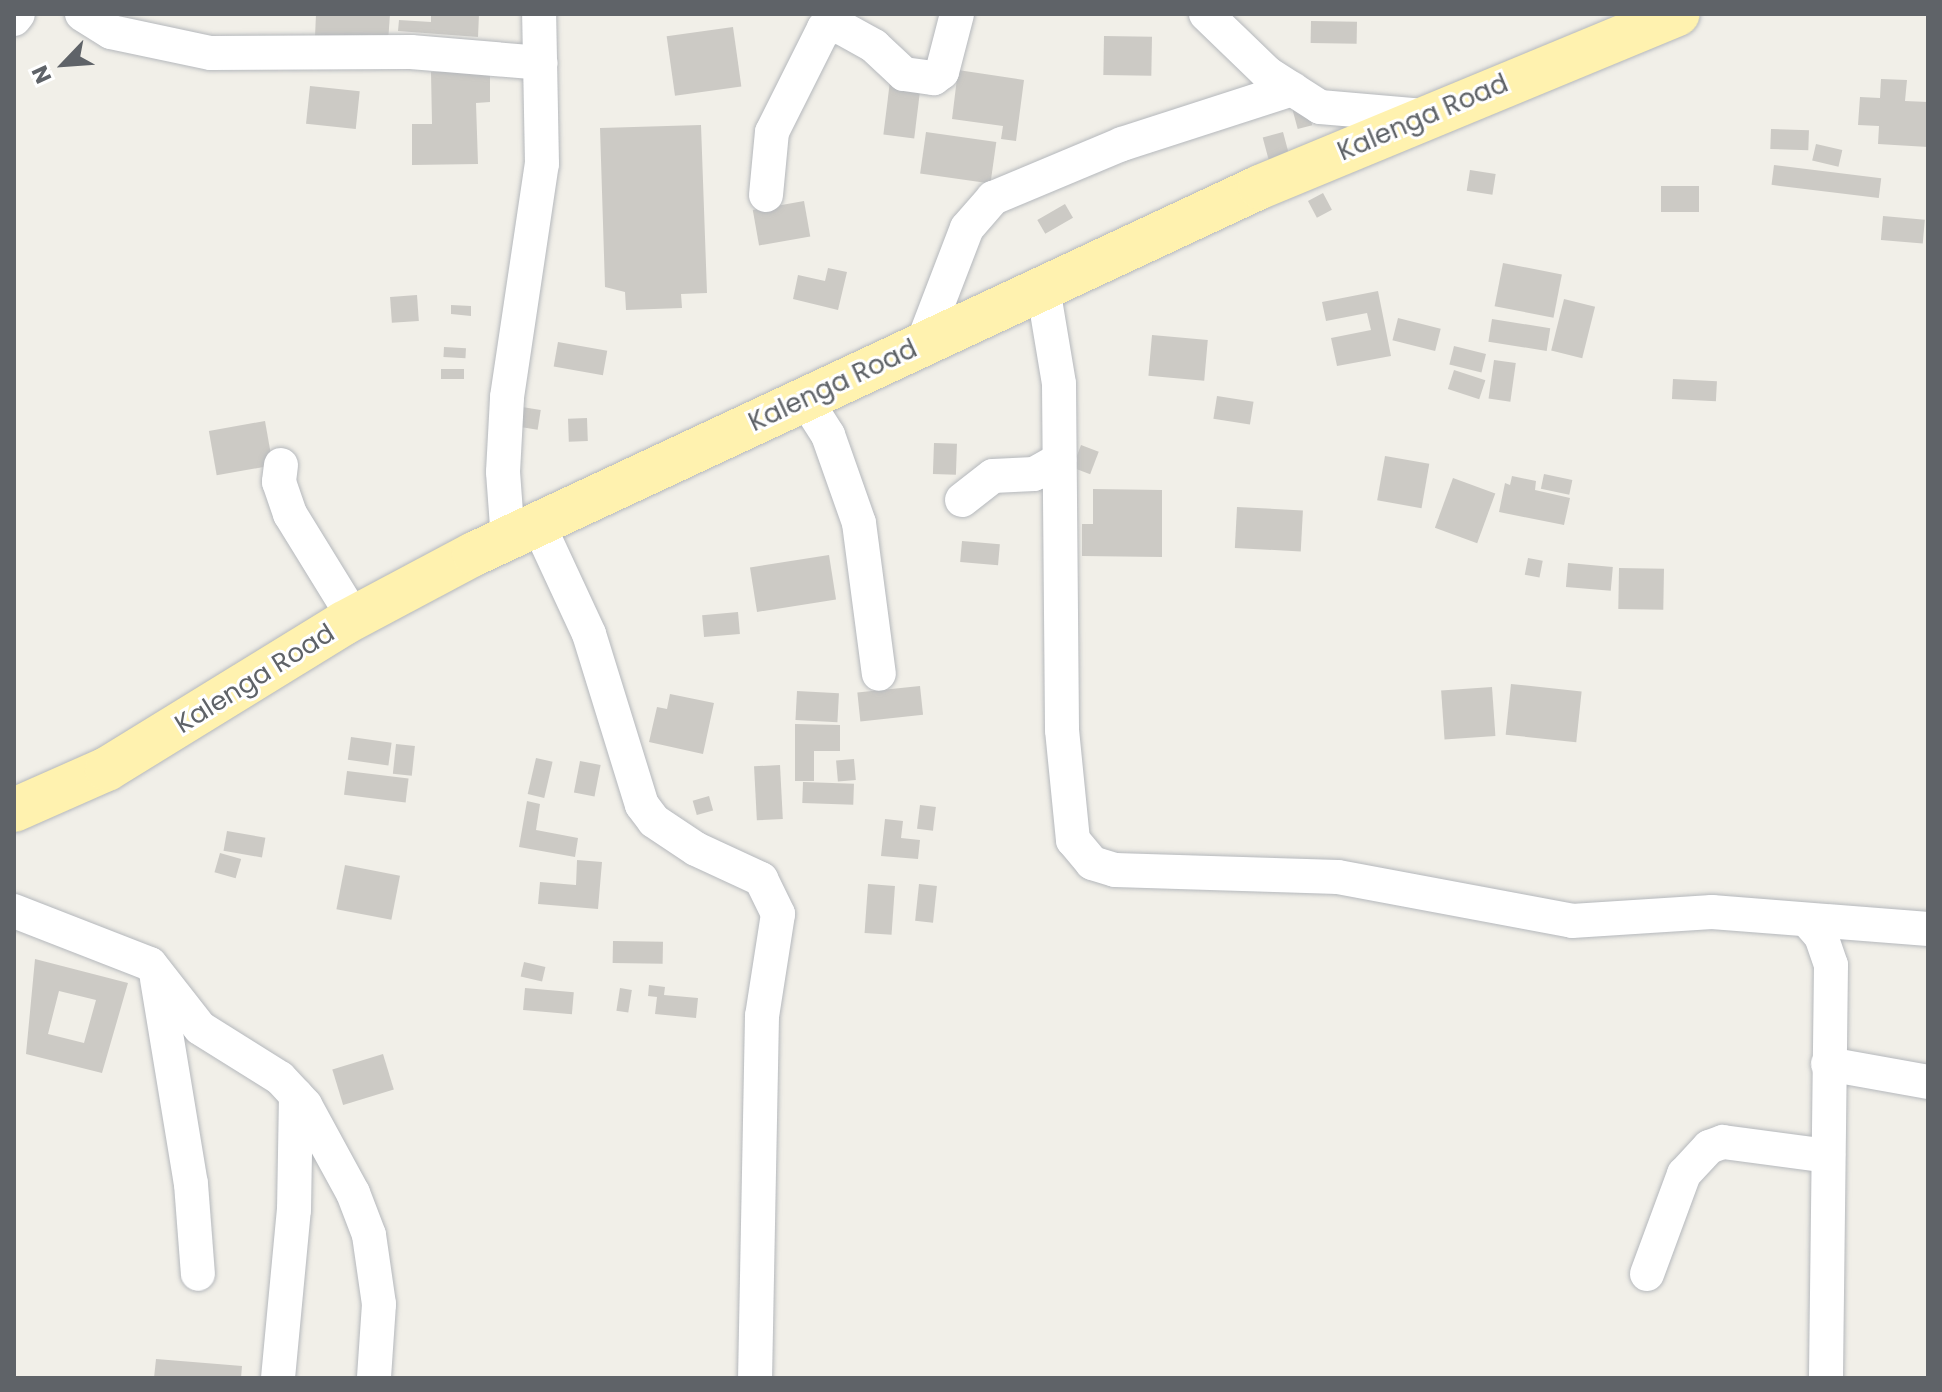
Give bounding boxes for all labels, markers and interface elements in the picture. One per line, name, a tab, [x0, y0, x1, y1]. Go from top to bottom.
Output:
north arrow	[24, 24, 104, 104]
text: N	[24, 60, 59, 88]
street label: Kalenga Road	[1333, 68, 1513, 168]
street label: Kalenga Road	[744, 333, 922, 439]
street label: Kalenga Road	[170, 618, 340, 740]

